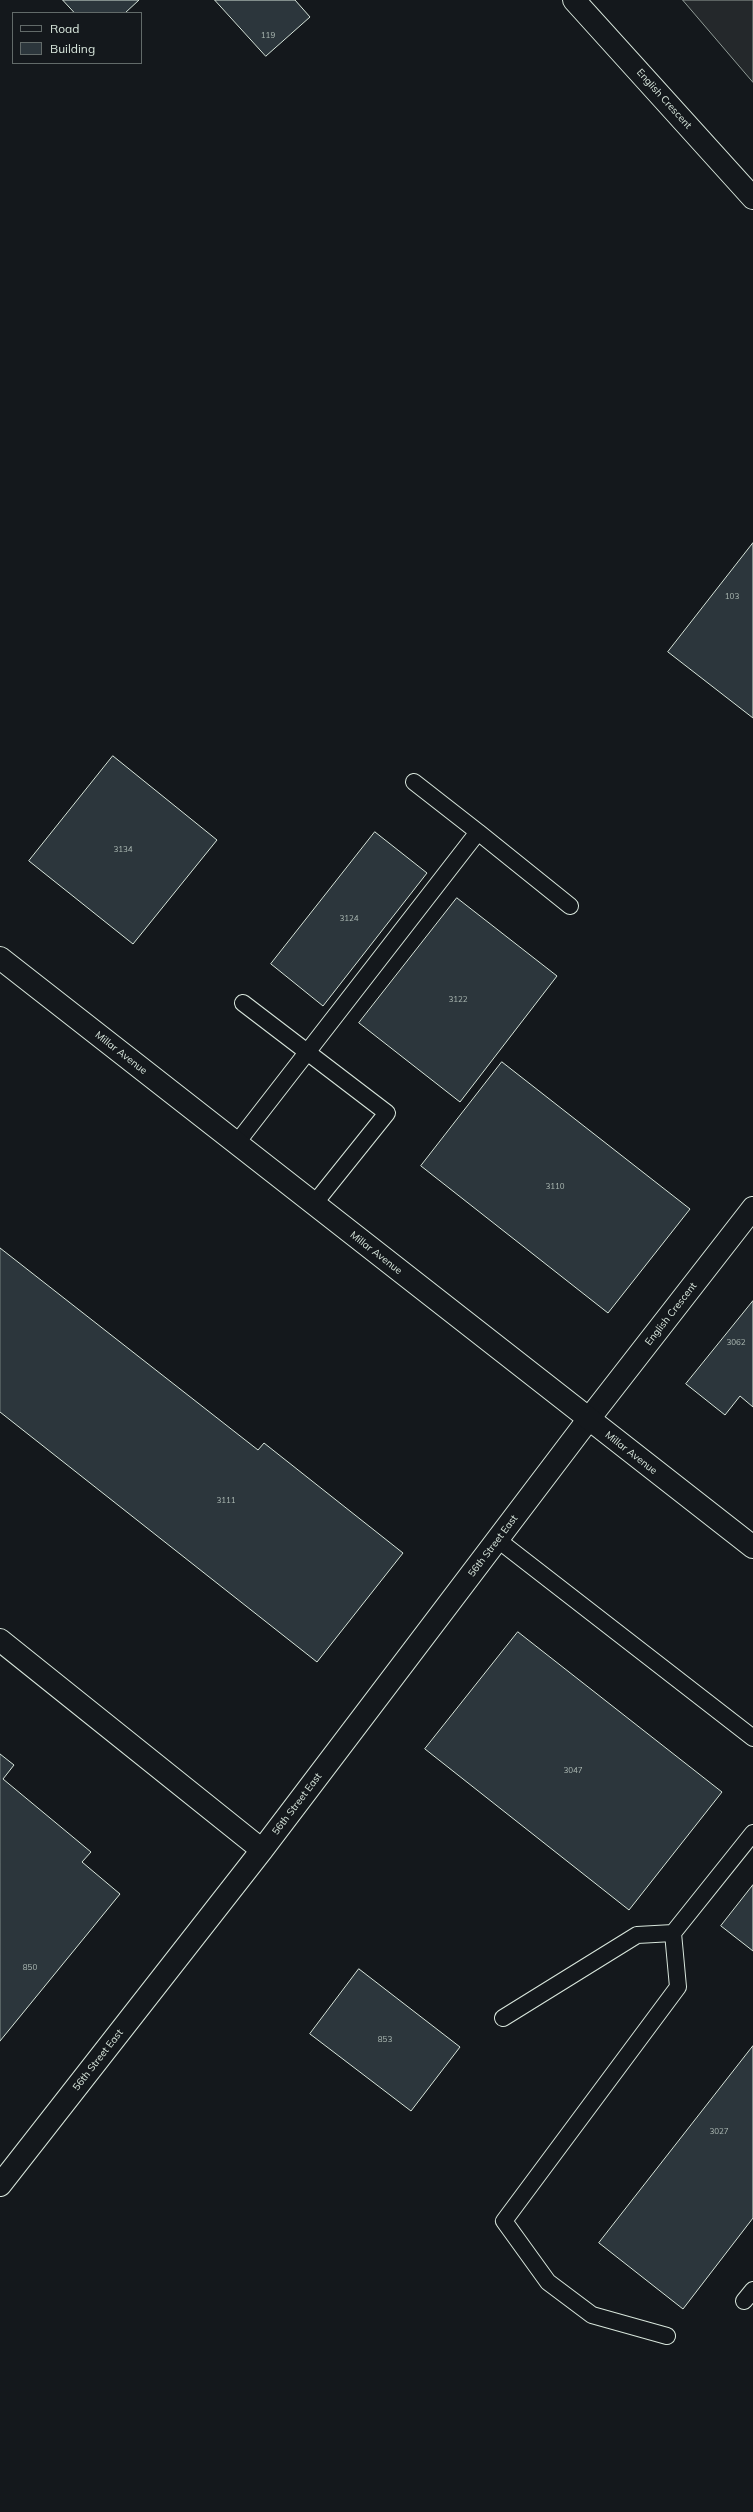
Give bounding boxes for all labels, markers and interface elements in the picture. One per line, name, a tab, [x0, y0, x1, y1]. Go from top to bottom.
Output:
legend	[12, 12, 142, 64]
text: Road	[50, 21, 79, 36]
house number: 119	[261, 31, 275, 41]
text: Building	[50, 41, 95, 56]
street label: English Crescent	[634, 67, 694, 131]
house number: 103	[725, 592, 739, 602]
house number: 3134	[113, 845, 133, 855]
house number: 3124	[339, 914, 359, 924]
house number: 3122	[448, 995, 468, 1005]
street label: Millar Avenue	[93, 1029, 149, 1077]
house number: 3110	[545, 1182, 565, 1192]
street label: Millar Avenue	[348, 1229, 404, 1277]
street label: English Crescent	[643, 1280, 699, 1348]
house number: 3062	[726, 1338, 746, 1348]
street label: Millar Avenue	[603, 1429, 659, 1477]
house number: 3111	[216, 1496, 236, 1506]
street label: 56th Street East	[466, 1513, 520, 1579]
house number: 3047	[563, 1766, 583, 1776]
street label: 56th Street East	[270, 1771, 324, 1837]
house number: 850	[23, 1963, 37, 1973]
street label: 56th Street East	[70, 2027, 126, 2093]
house number: 853	[378, 2035, 392, 2045]
house number: 3027	[709, 2127, 729, 2137]

